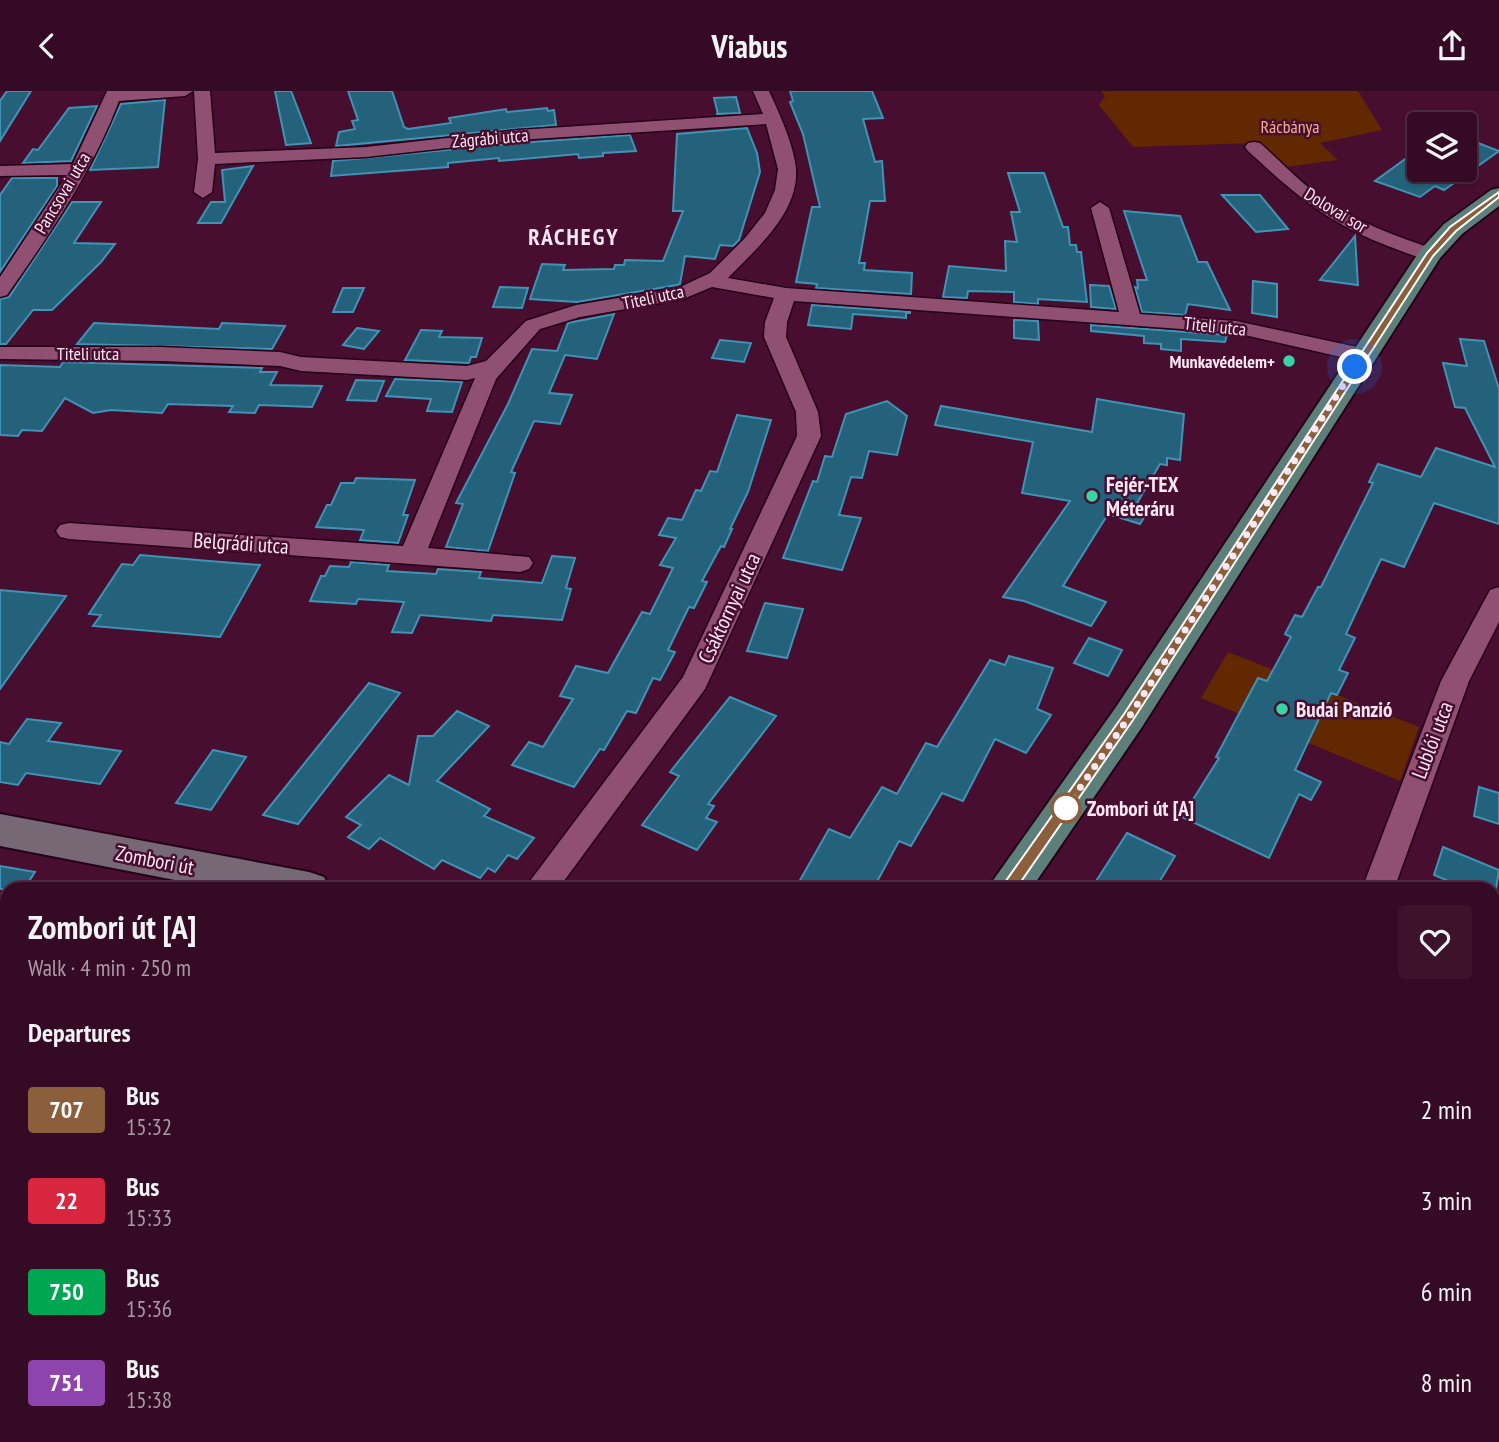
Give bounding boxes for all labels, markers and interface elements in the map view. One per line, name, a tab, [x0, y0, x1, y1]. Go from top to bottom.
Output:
text: Viabus	[711, 25, 788, 67]
icon: back	[28, 27, 66, 65]
icon: share	[1433, 27, 1471, 65]
map controls	[1407, 112, 1477, 182]
button: layers	[1407, 112, 1477, 182]
park label: Rácbánya	[1260, 115, 1320, 138]
street label: Zágrábi utca	[451, 123, 529, 153]
street label: Pancsovai utca	[29, 148, 95, 238]
street label: Dolovai sor	[1300, 182, 1372, 238]
district label: RÁCHEGY	[528, 222, 620, 251]
street label: Titeli utca	[620, 279, 686, 315]
street label: Titeli utca	[1183, 311, 1247, 341]
street label: Titeli utca	[57, 342, 119, 365]
your location	[1337, 349, 1372, 384]
place label: Munkavédelem+	[1170, 350, 1275, 373]
marker: Munkavédelem+	[1281, 353, 1297, 369]
place label: Fejér-TEX Méteráru	[1106, 471, 1179, 522]
marker: Fejér-TEX Méteráru	[1084, 488, 1100, 504]
street label: Belgrádi utca	[192, 526, 290, 560]
street label: Csáktornyai utca	[692, 549, 766, 667]
place label: Budai Panzió	[1296, 696, 1392, 723]
street label: Lublói utca	[1405, 698, 1459, 782]
marker: Budai Panzió	[1274, 701, 1290, 717]
marker: Zombori út [A]	[1051, 793, 1081, 823]
place label: Zombori út [A]	[1087, 795, 1194, 822]
street label: Zombori út	[114, 839, 197, 881]
text: Zombori út [A]	[28, 905, 196, 948]
button: heart	[1398, 905, 1472, 979]
text: Walk · 4 min · 250 m	[28, 953, 191, 982]
text: Departures	[28, 1016, 131, 1049]
text: Bus	[126, 1079, 159, 1112]
text: 2 min	[1421, 1093, 1472, 1126]
text: 707	[49, 1094, 84, 1125]
text: 15:32	[126, 1112, 172, 1141]
text: Bus	[126, 1170, 159, 1203]
text: 3 min	[1421, 1184, 1472, 1217]
text: 22	[55, 1185, 78, 1216]
text: 15:33	[126, 1203, 172, 1232]
text: Bus	[126, 1261, 159, 1294]
text: 6 min	[1421, 1275, 1472, 1308]
text: 750	[49, 1276, 84, 1307]
text: 15:36	[126, 1294, 172, 1323]
text: Bus	[126, 1352, 159, 1385]
text: 8 min	[1421, 1366, 1472, 1399]
text: 751	[49, 1367, 84, 1398]
text: 15:38	[126, 1385, 172, 1414]

